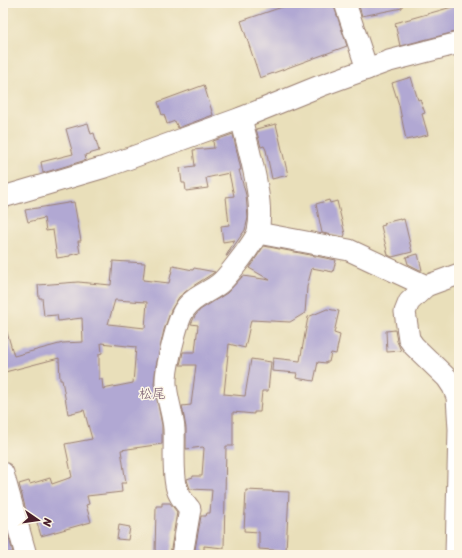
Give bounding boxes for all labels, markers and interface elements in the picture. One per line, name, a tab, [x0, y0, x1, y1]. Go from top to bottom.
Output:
district label: 松尾	[139, 382, 165, 405]
north arrow	[18, 500, 58, 540]
text: N	[37, 515, 58, 528]

